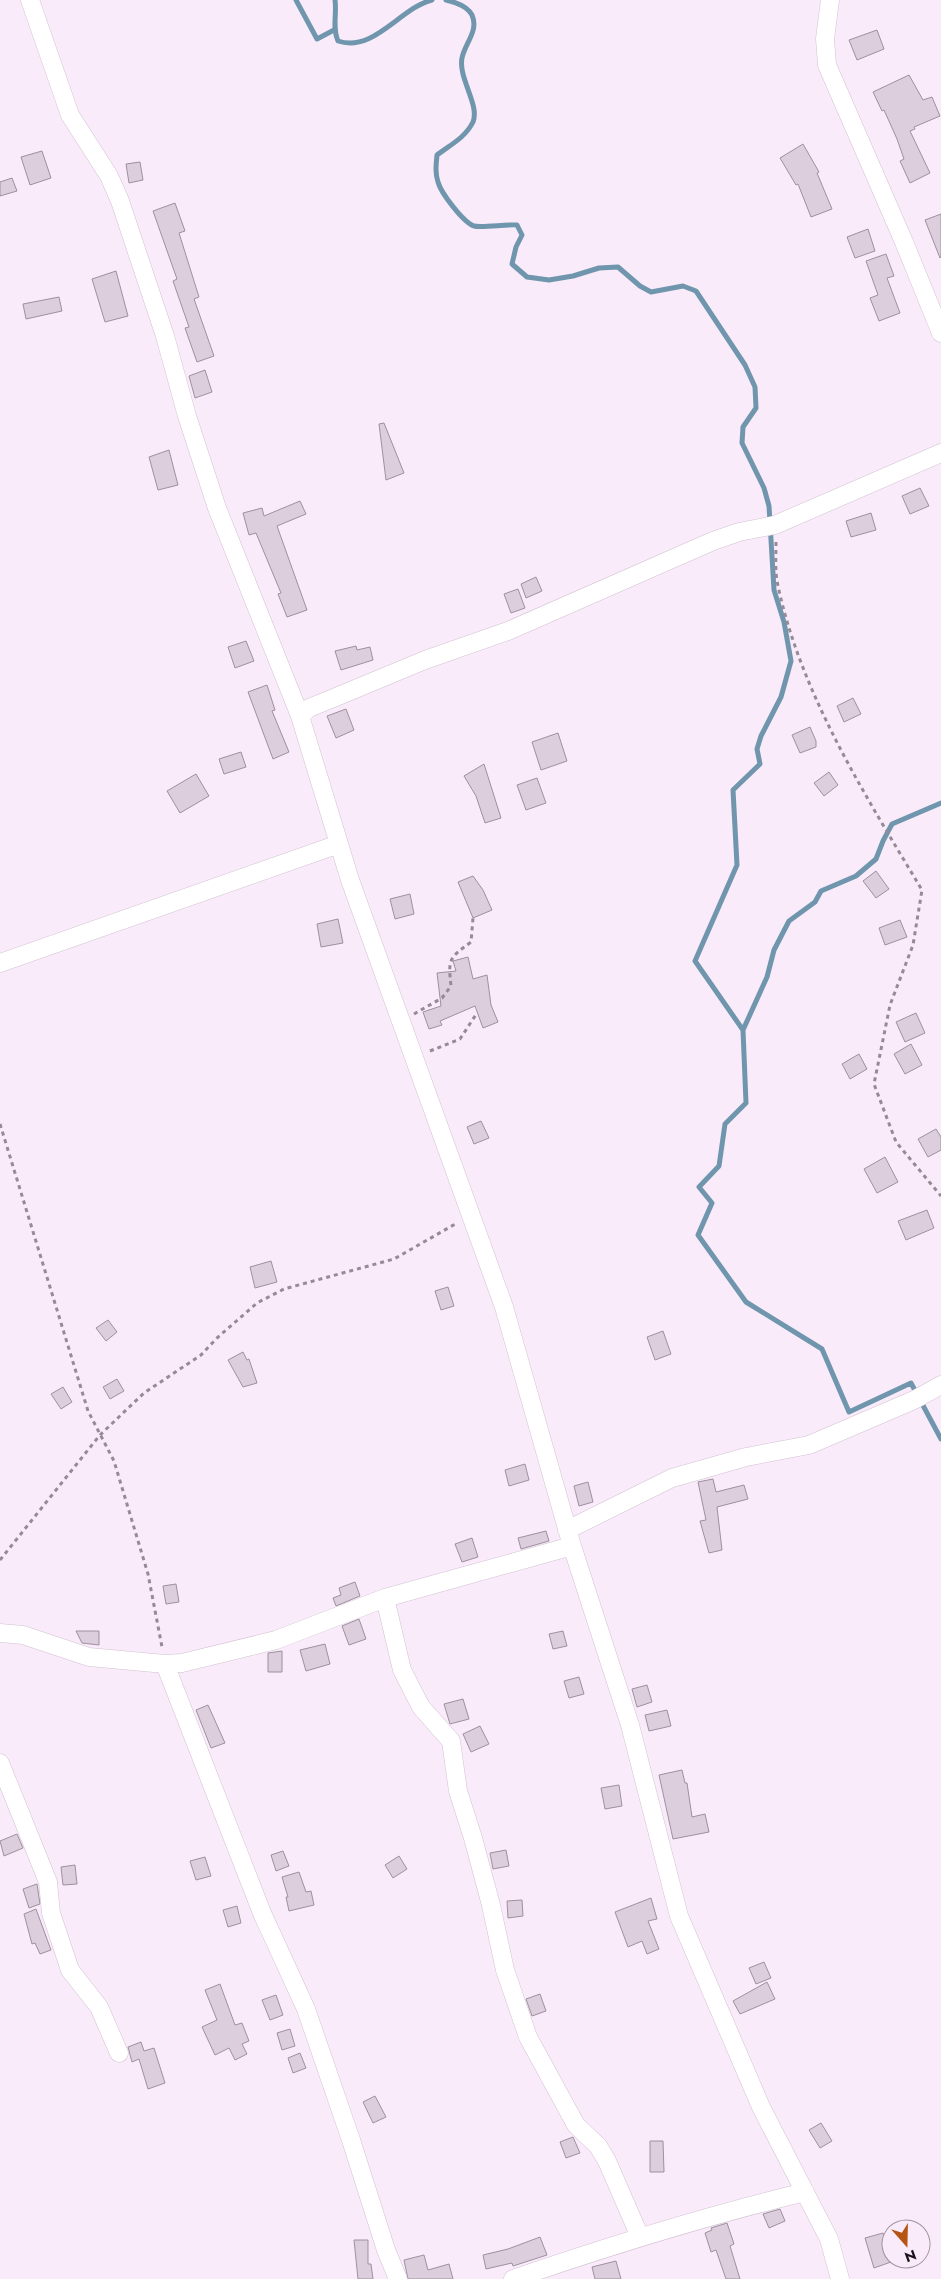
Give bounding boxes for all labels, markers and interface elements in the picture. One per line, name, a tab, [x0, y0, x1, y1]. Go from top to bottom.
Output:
north arrow	[881, 2219, 931, 2269]
text: N	[902, 2245, 919, 2268]

